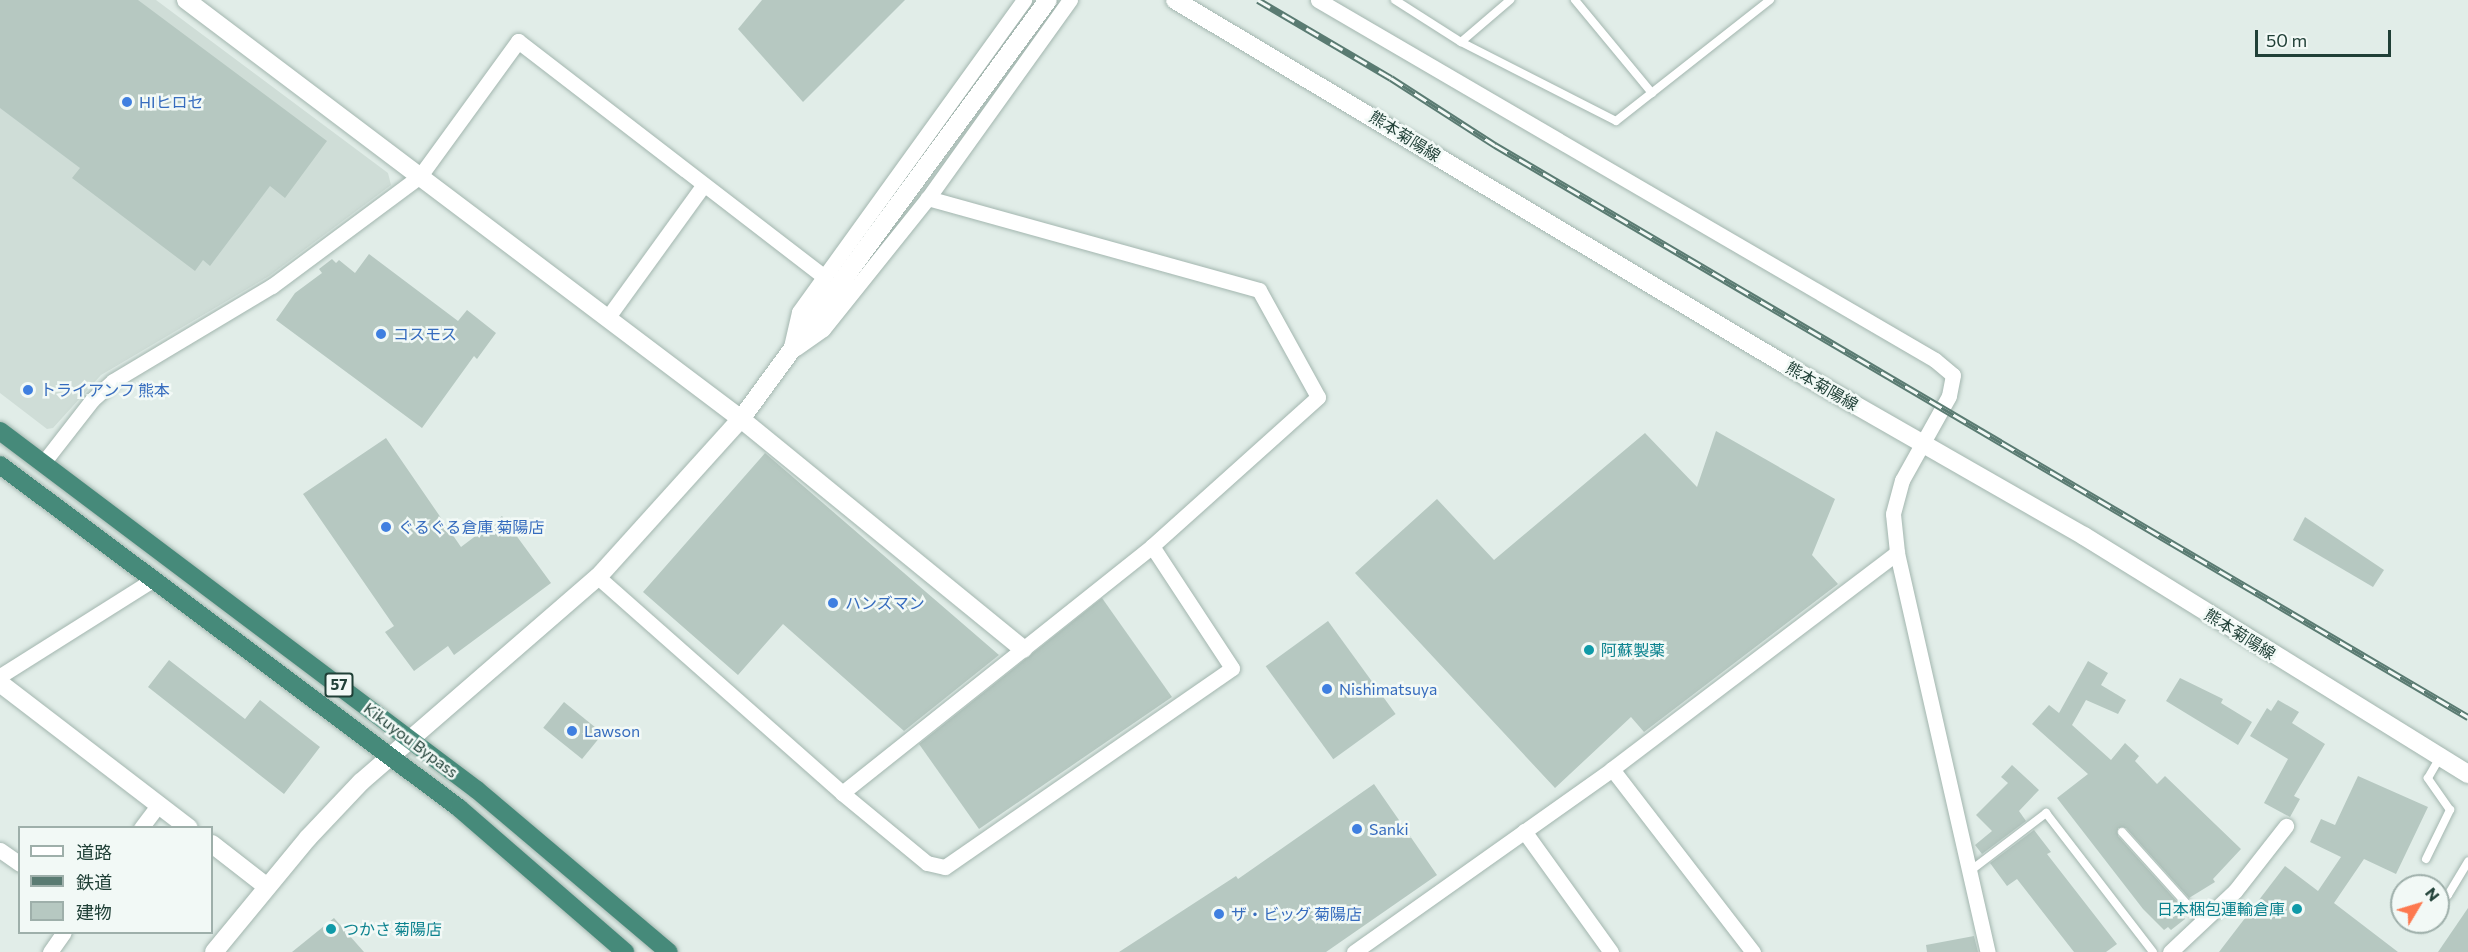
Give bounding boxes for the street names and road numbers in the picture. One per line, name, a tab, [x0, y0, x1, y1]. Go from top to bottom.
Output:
street label: 熊本菊陽線	[1366, 107, 1444, 165]
street label: 熊本菊陽線	[1783, 358, 1861, 414]
street label: 熊本菊陽線	[2201, 605, 2279, 663]
road number: 57	[324, 673, 354, 697]
street label: Kikuyou Bypass	[360, 698, 462, 782]

